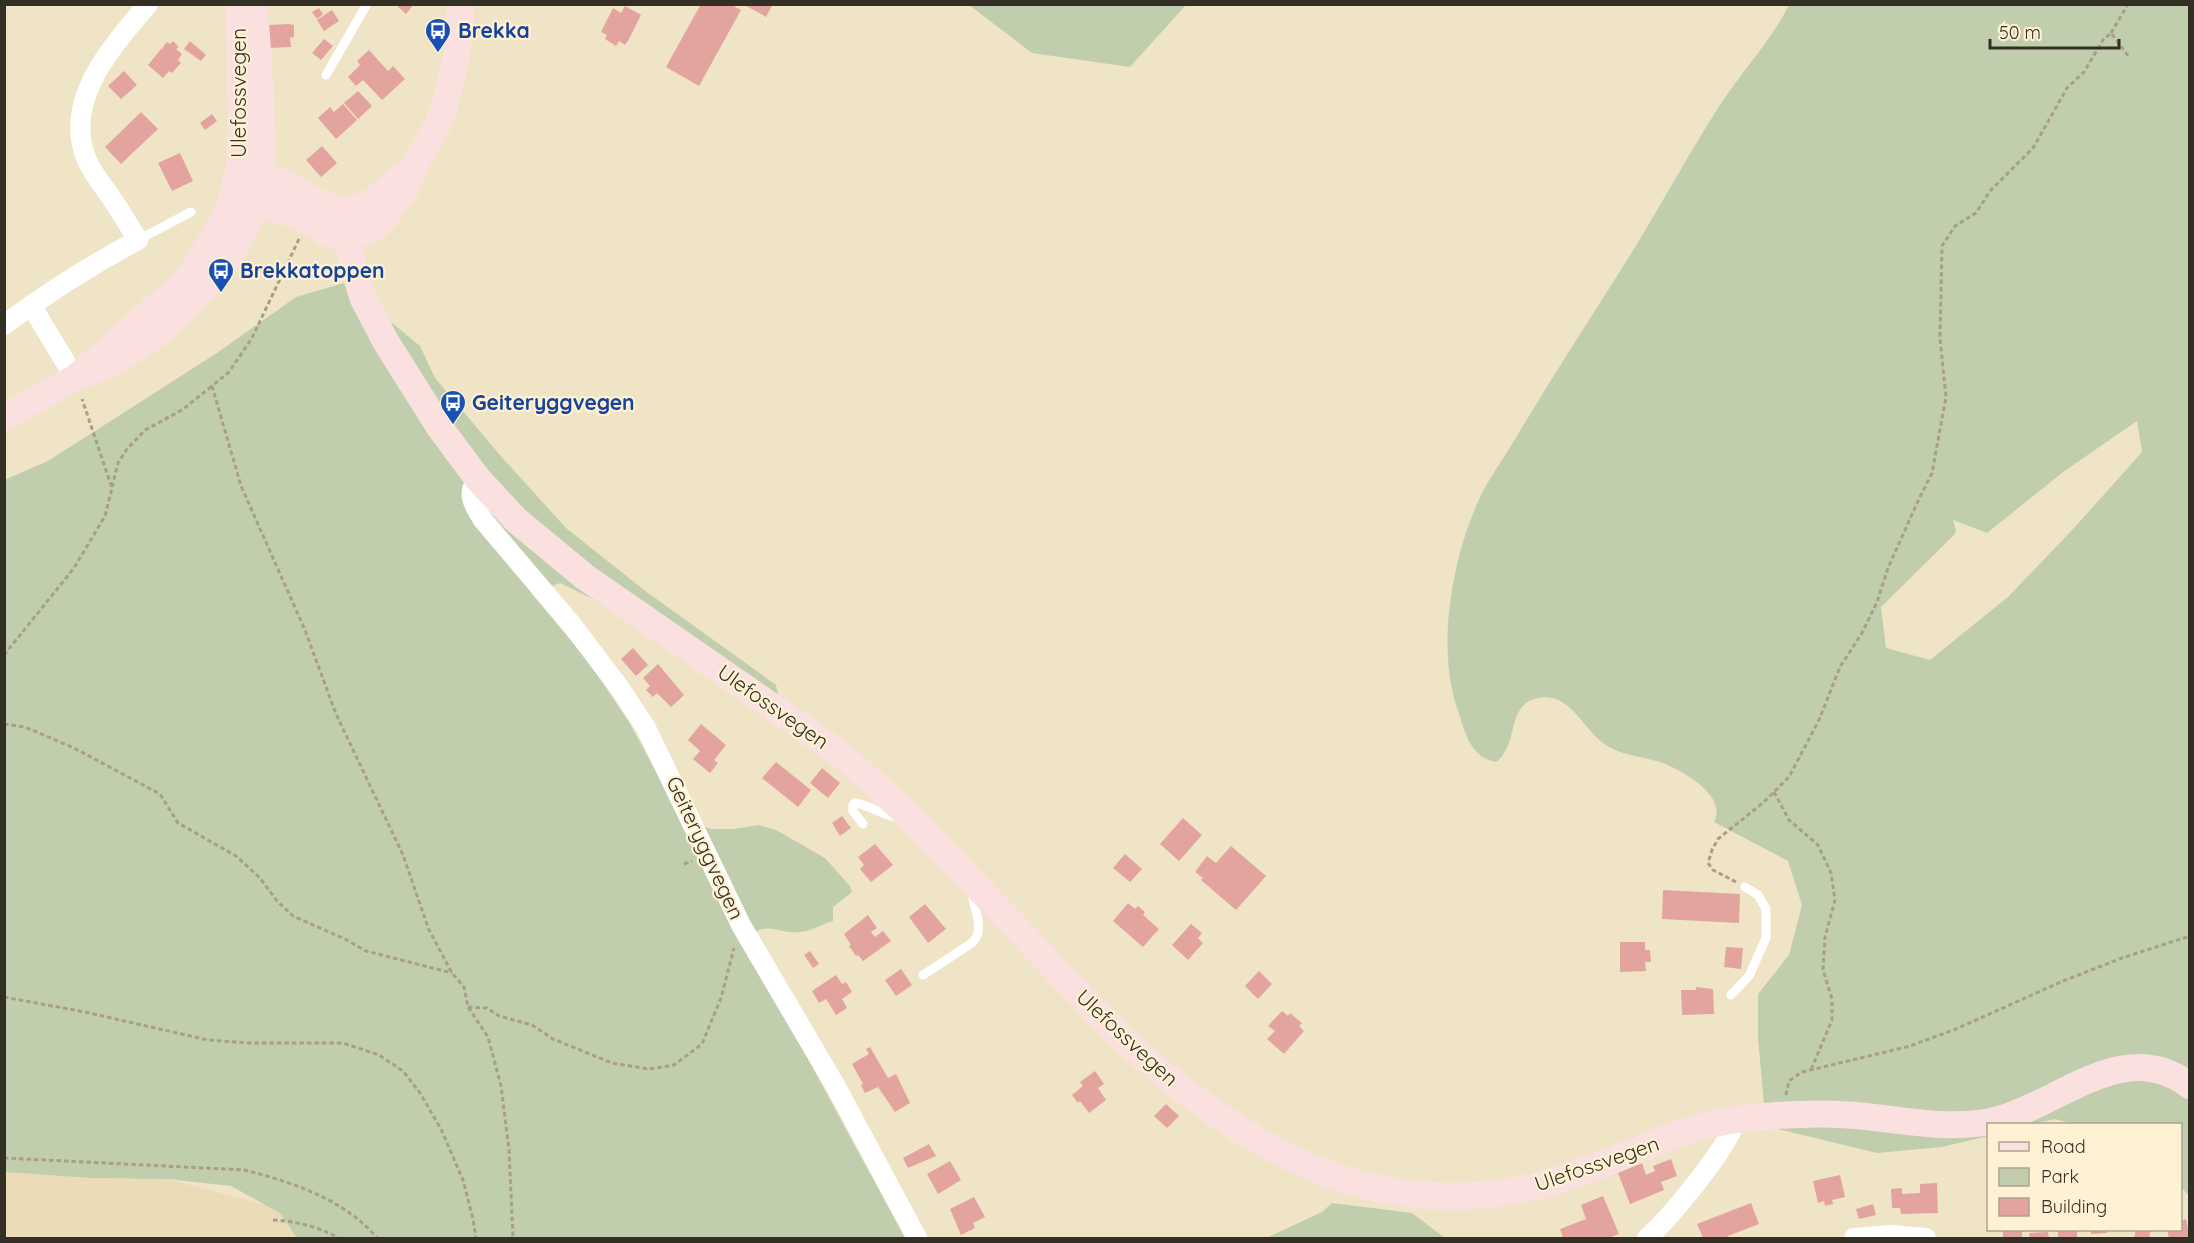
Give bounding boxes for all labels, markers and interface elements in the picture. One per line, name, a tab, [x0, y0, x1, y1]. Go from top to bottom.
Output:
scale bar	[1990, 12, 2119, 50]
bus stop icon: Brekka	[423, 16, 453, 54]
place label: Brekka	[458, 17, 530, 43]
text: 50 m	[1999, 21, 2041, 44]
street label: Ulefossvegen	[225, 28, 251, 158]
bus stop icon: Brekkatoppen	[206, 256, 236, 294]
place label: Brekkatoppen	[240, 257, 385, 283]
bus stop icon: Geiteryggvegen	[438, 388, 468, 426]
place label: Geiteryggvegen	[472, 389, 635, 415]
street label: Ulefossvegen	[713, 658, 834, 754]
street label: Geiteryggvegen	[661, 772, 750, 923]
street label: Ulefossvegen	[1071, 983, 1184, 1091]
legend	[1987, 1123, 2182, 1231]
street label: Ulefossvegen	[1531, 1130, 1662, 1197]
text: Road	[2041, 1135, 2086, 1158]
text: Park	[2041, 1165, 2079, 1188]
text: Building	[2041, 1195, 2107, 1218]

